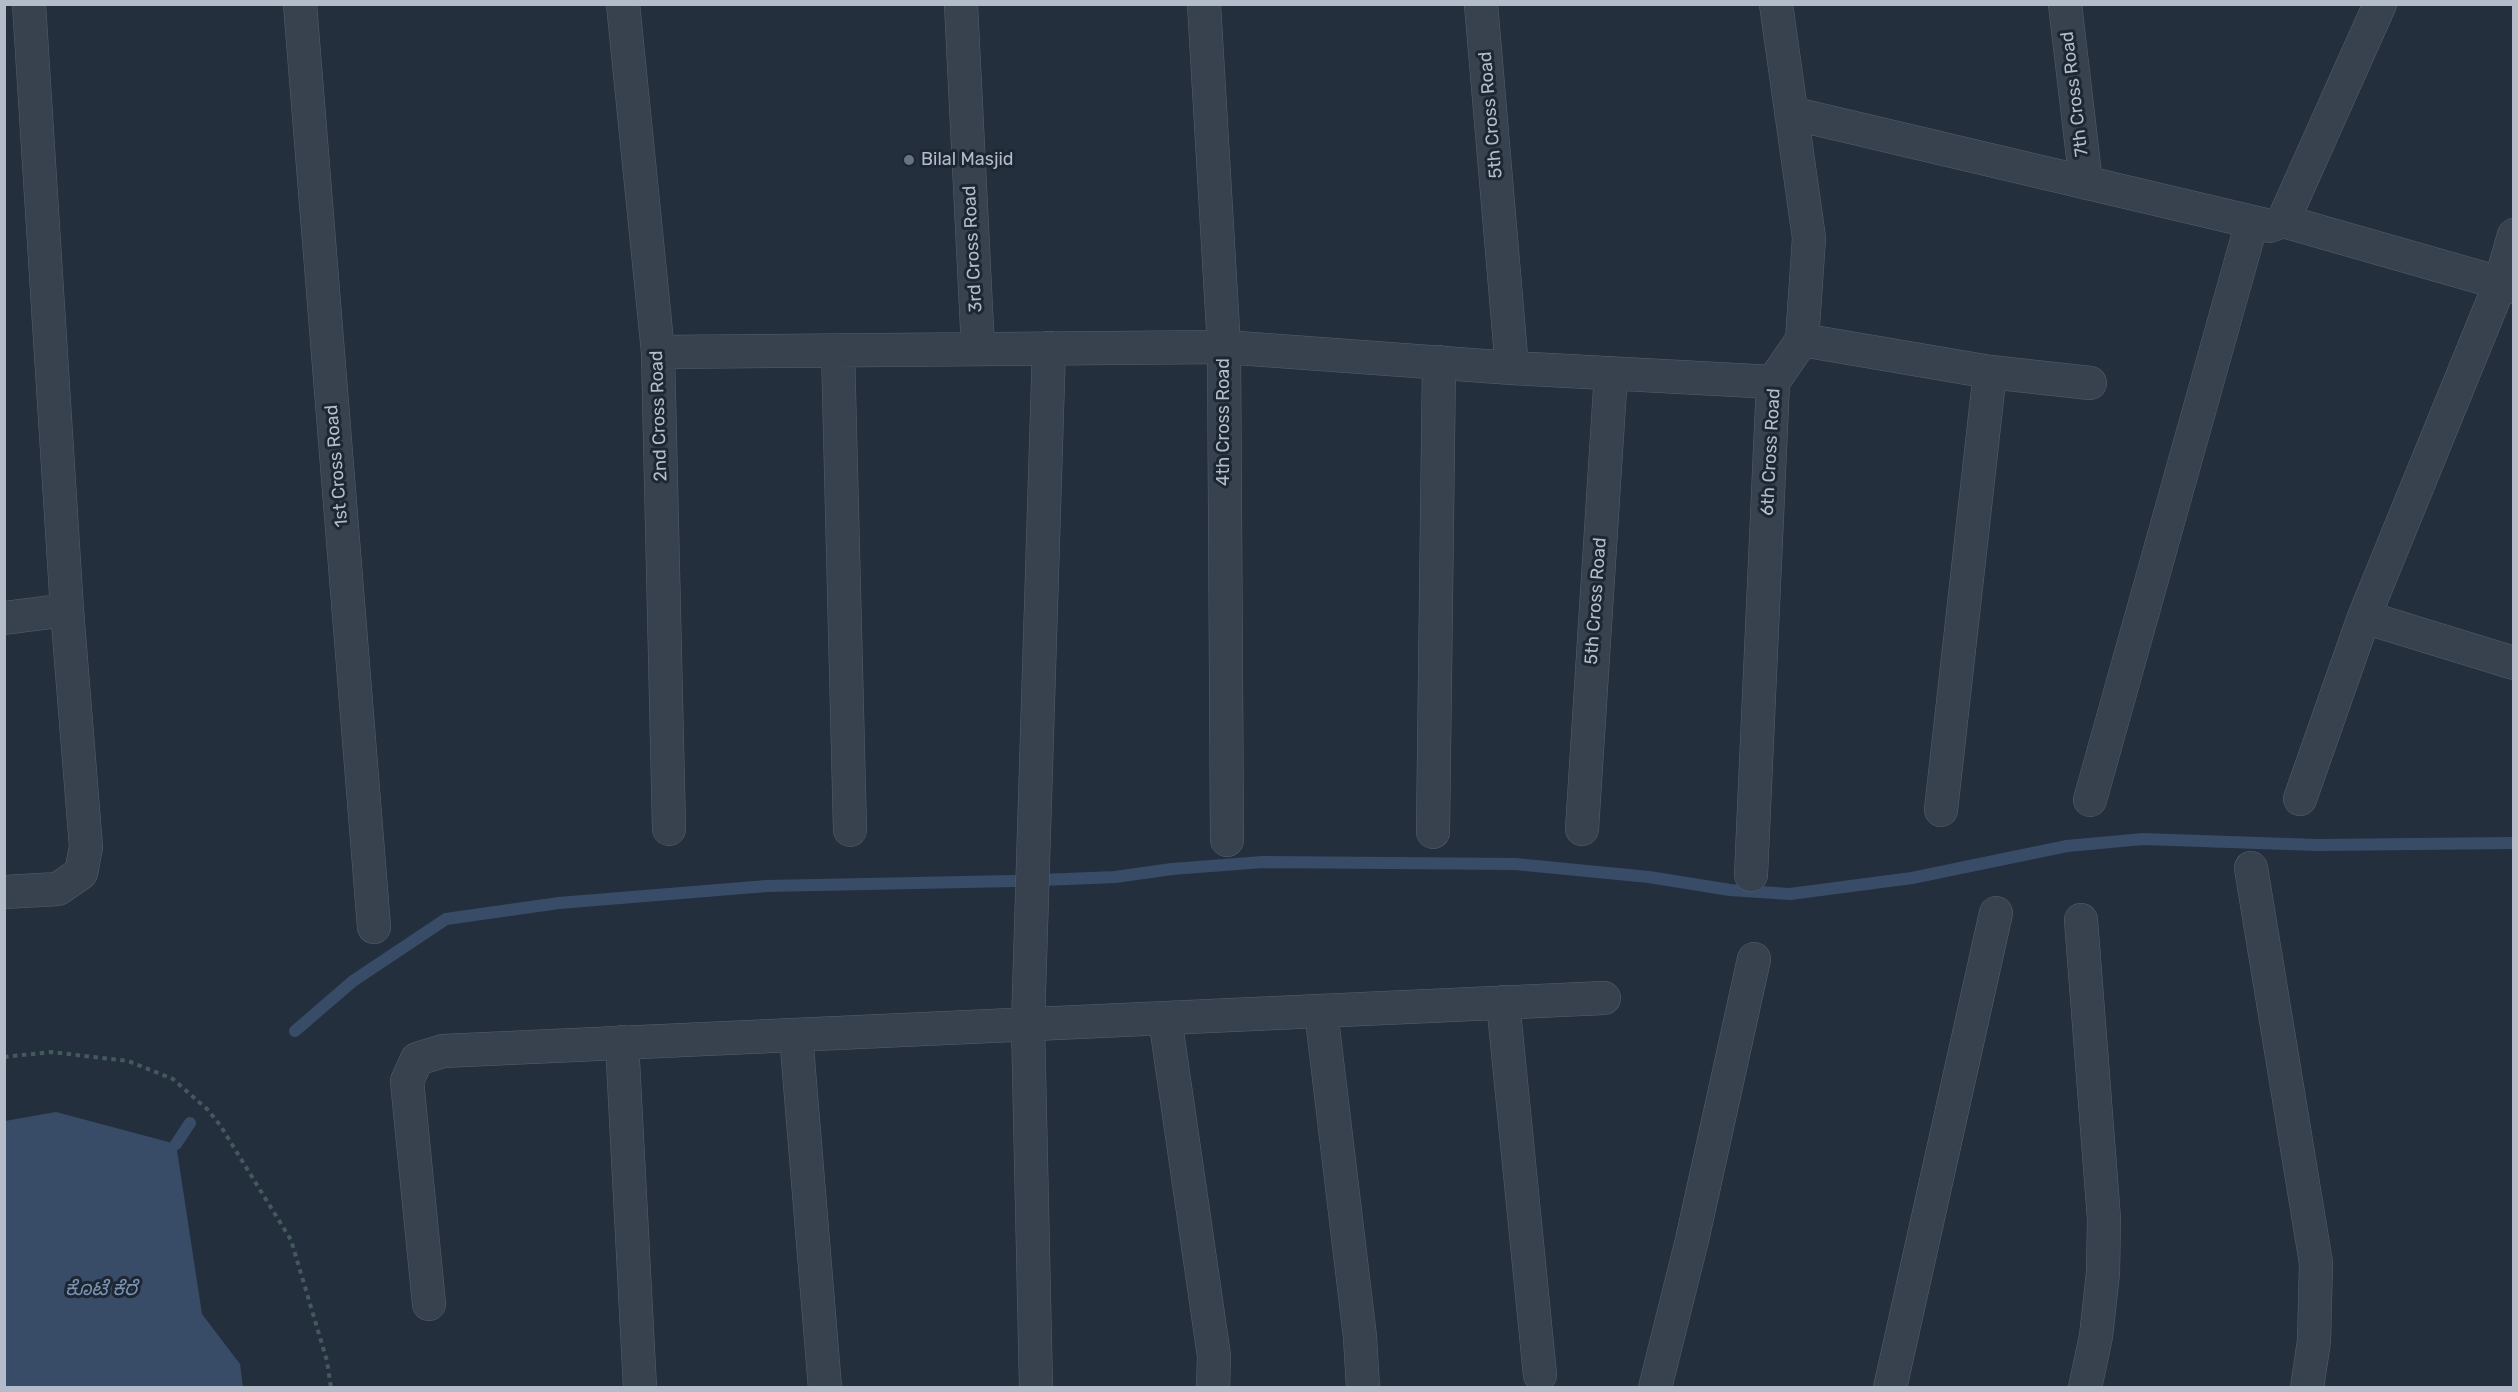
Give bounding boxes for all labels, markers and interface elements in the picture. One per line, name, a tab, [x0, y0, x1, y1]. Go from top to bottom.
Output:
street label: 7th Cross Road	[2057, 30, 2093, 158]
street label: 5th Cross Road	[1475, 51, 1507, 179]
place label: Bilal Masjid	[921, 149, 1014, 171]
marker: Bilal Masjid	[902, 153, 916, 167]
street label: 3rd Cross Road	[959, 185, 987, 313]
street label: 2nd Cross Road	[646, 350, 672, 482]
street label: 4th Cross Road	[1213, 358, 1235, 486]
street label: 6th Cross Road	[1757, 388, 1785, 516]
street label: 1st Cross Road	[321, 404, 353, 528]
street label: 5th Cross Road	[1581, 537, 1611, 665]
water label: ಕೊಟೆ ಕೆರೆ	[65, 1277, 137, 1301]

